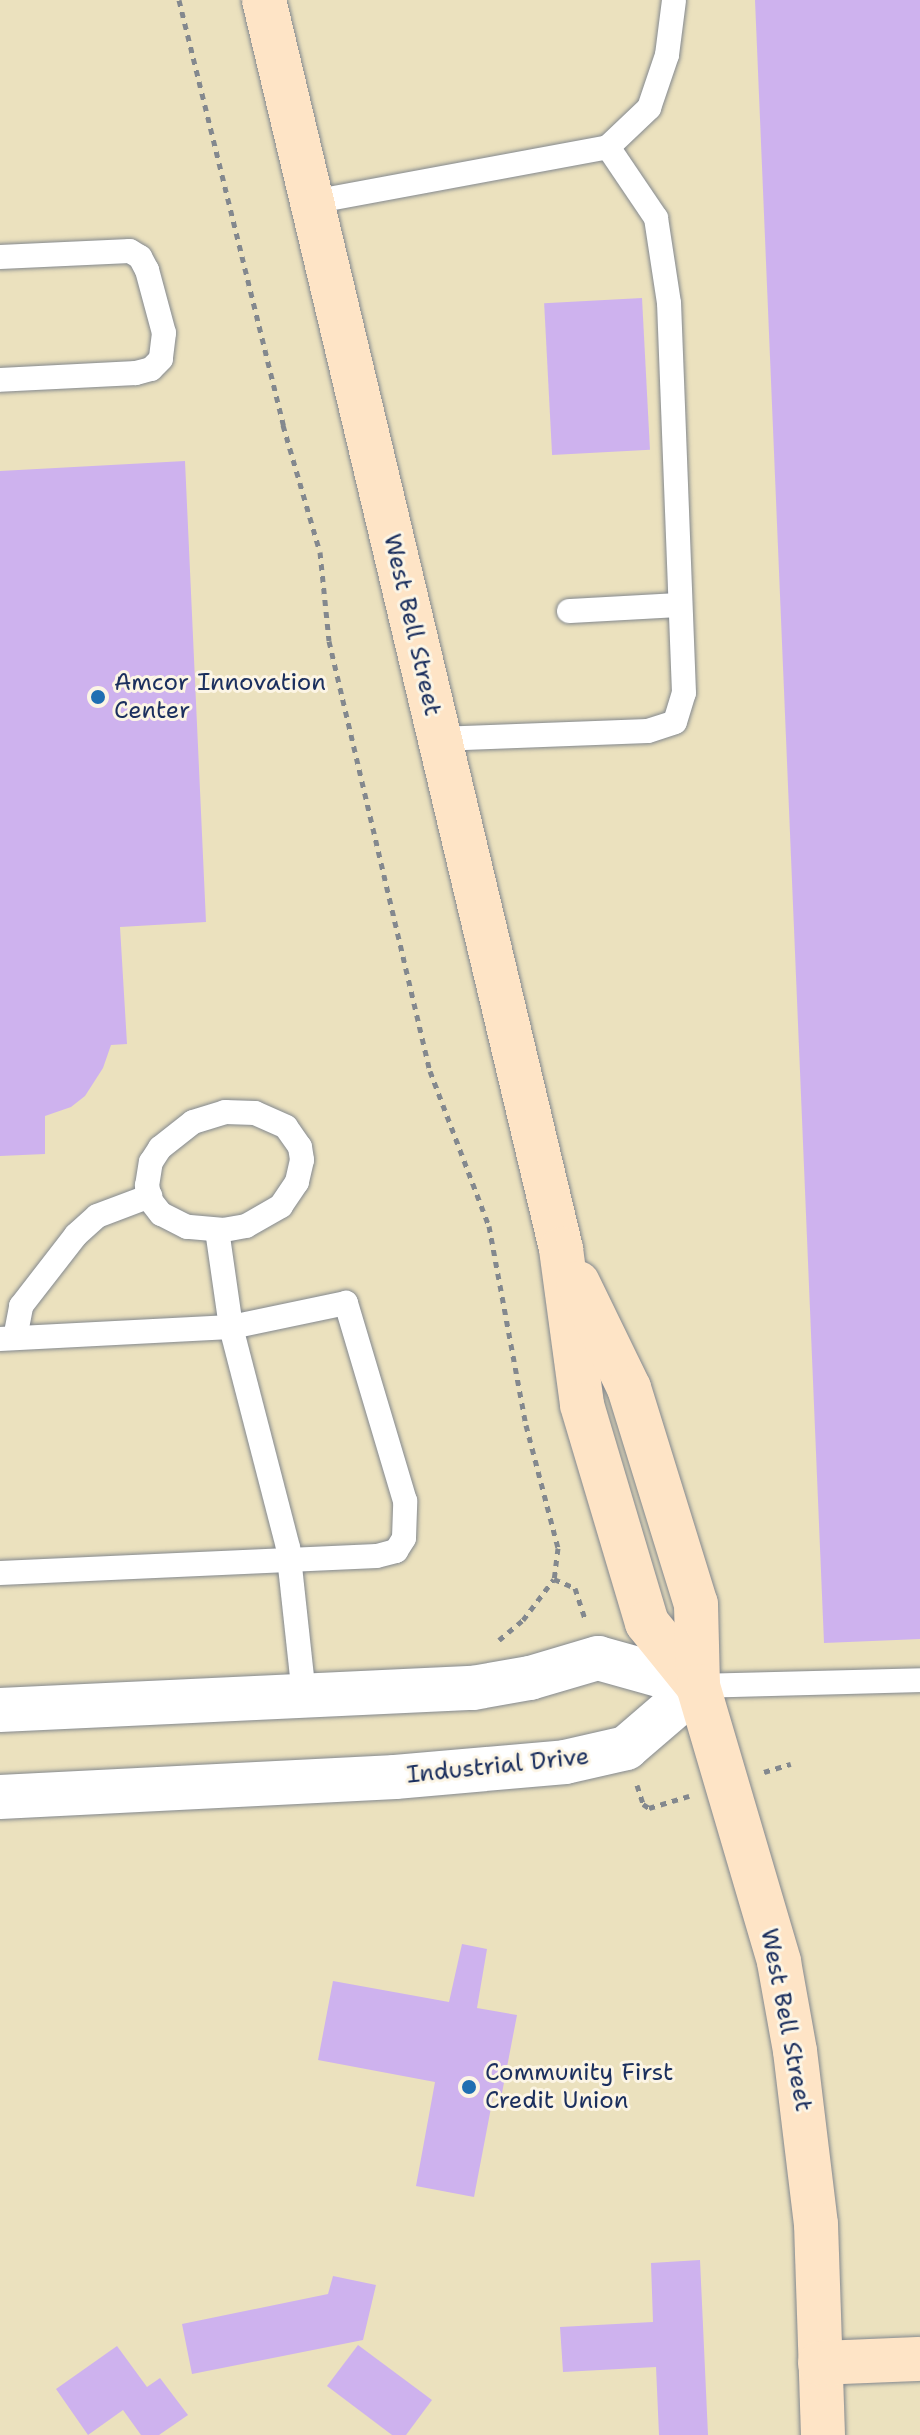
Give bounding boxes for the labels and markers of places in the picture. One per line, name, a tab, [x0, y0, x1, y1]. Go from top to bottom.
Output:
place label: Amcor Innovation Center	[114, 669, 326, 725]
marker: Amcor Innovation Center	[89, 688, 107, 706]
place label: Community First Credit Union	[485, 2059, 673, 2115]
marker: Community First Credit Union	[460, 2078, 478, 2096]

